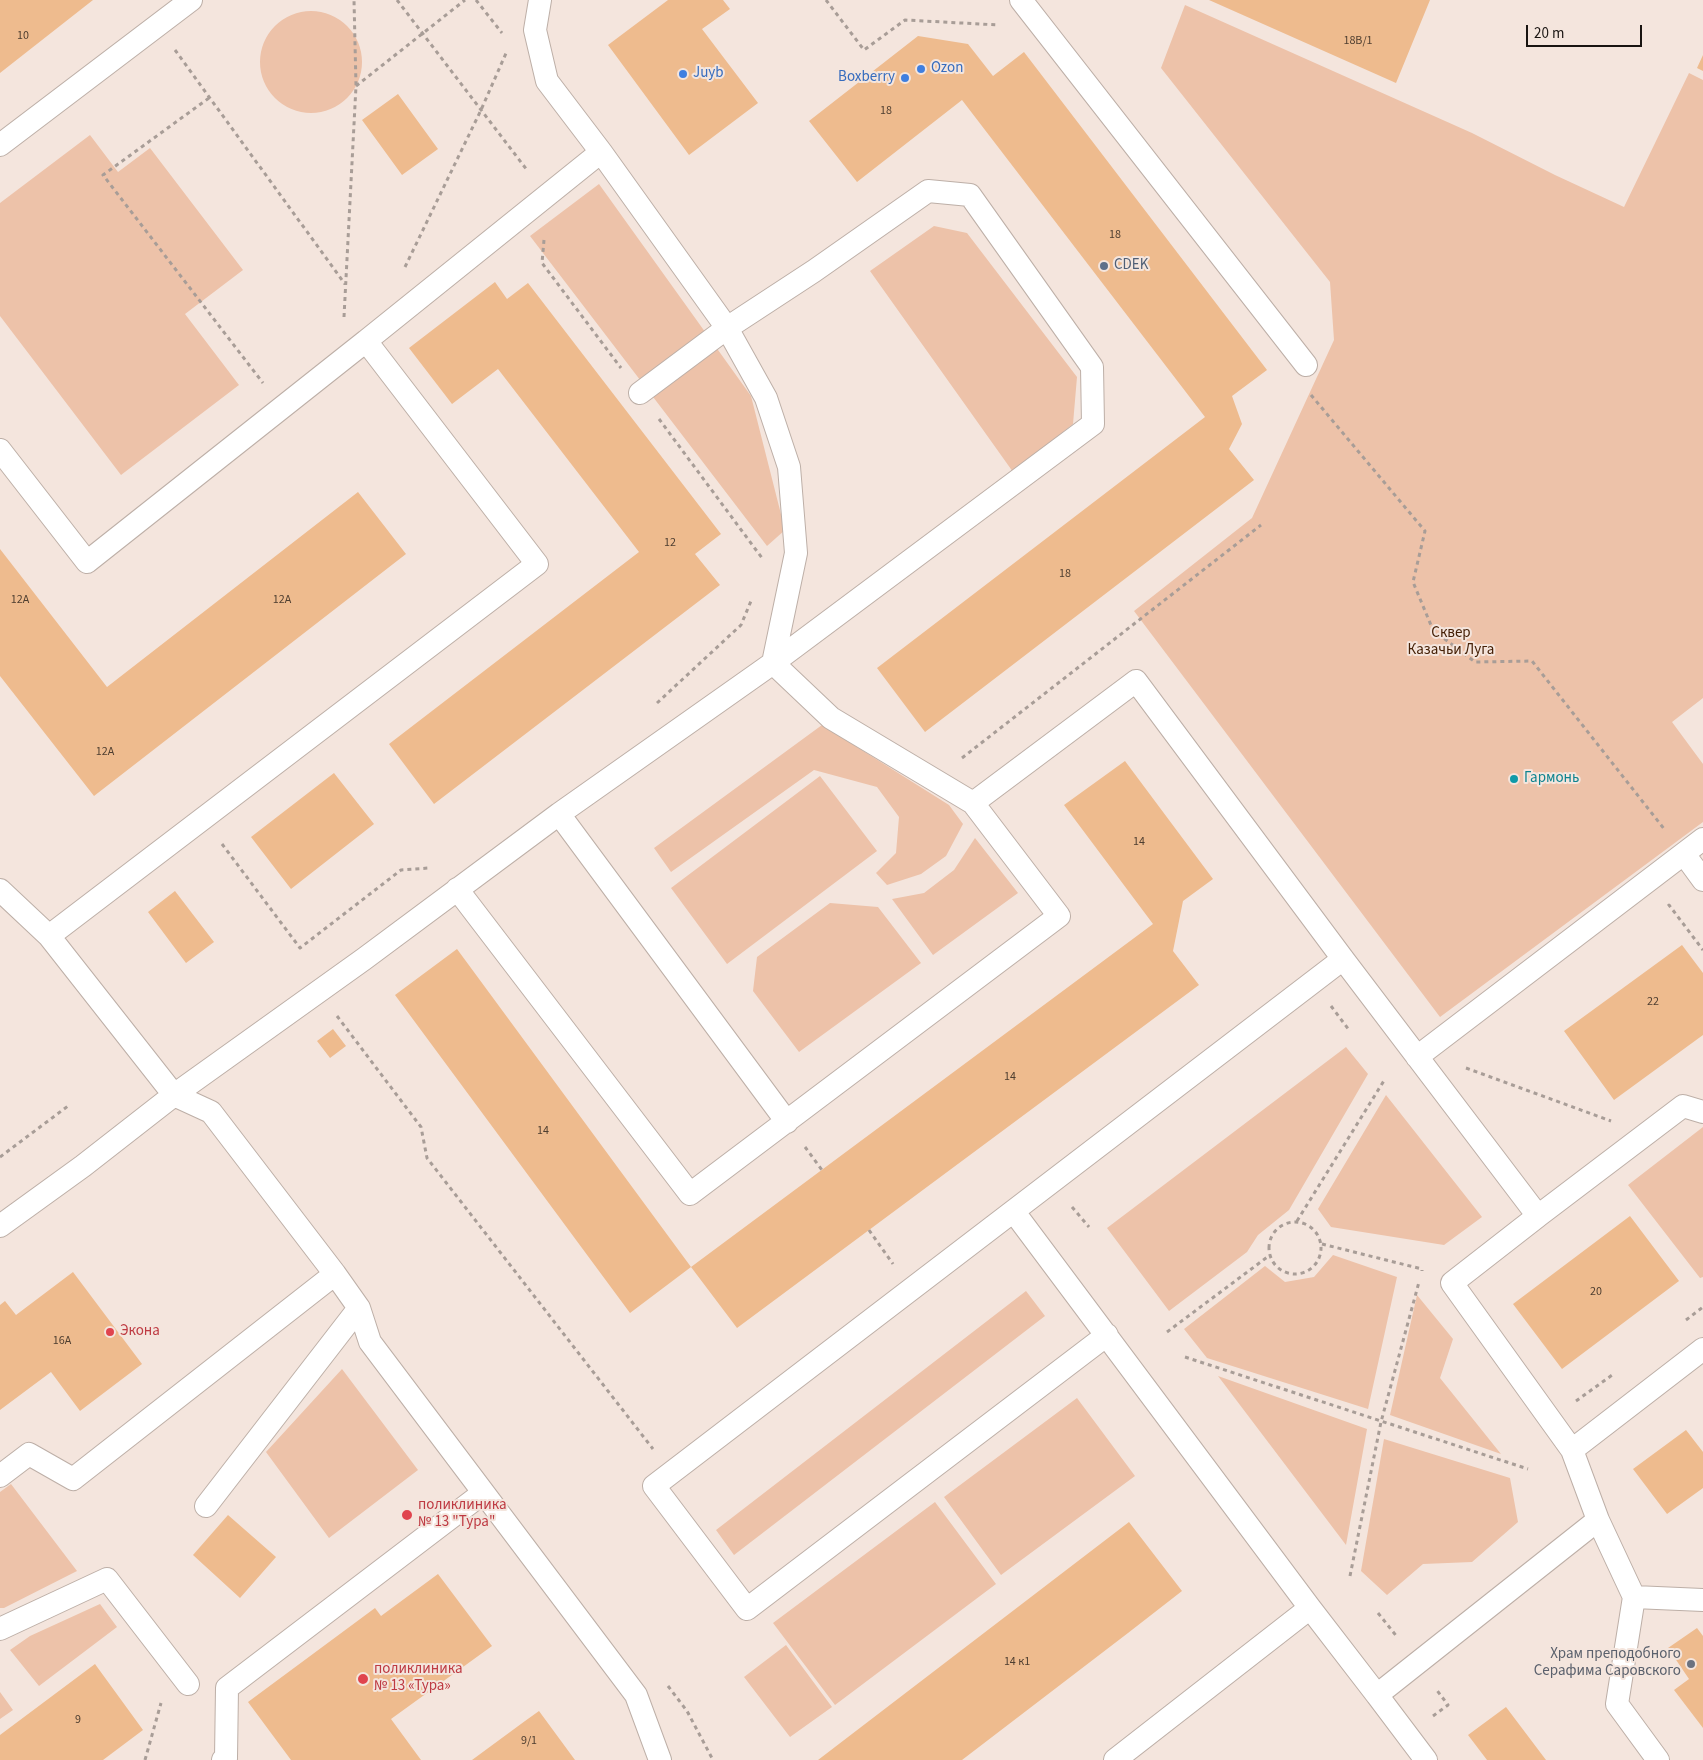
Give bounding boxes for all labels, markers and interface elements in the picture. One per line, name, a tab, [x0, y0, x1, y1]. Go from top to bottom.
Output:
scale bar	[1528, 15, 1644, 47]
text: 20 m	[1534, 23, 1564, 44]
house number: 10	[17, 29, 29, 43]
house number: 18В/1	[1343, 34, 1373, 48]
place label: Ozon	[931, 60, 963, 78]
marker: Ozon	[915, 63, 927, 75]
place label: Juyb	[693, 65, 724, 83]
marker: Juyb	[677, 68, 689, 80]
place label: Boxberry	[838, 69, 895, 87]
marker: Boxberry	[899, 72, 911, 84]
house number: 18	[880, 104, 892, 118]
house number: 18	[1109, 228, 1121, 242]
place label: CDEK	[1114, 257, 1148, 275]
marker: CDEK	[1098, 260, 1110, 272]
house number: 12	[664, 536, 676, 550]
house number: 18	[1059, 567, 1071, 581]
house number: 12А	[11, 593, 29, 607]
house number: 12А	[273, 593, 291, 607]
park label: Сквер Казачьи Луга	[1408, 625, 1494, 660]
house number: 12А	[96, 745, 114, 759]
place label: Гармонь	[1524, 770, 1579, 788]
marker: Гармонь	[1508, 773, 1520, 785]
house number: 14	[1133, 835, 1145, 849]
house number: 22	[1647, 995, 1659, 1009]
house number: 14	[1004, 1070, 1016, 1084]
house number: 14	[537, 1124, 549, 1138]
house number: 20	[1590, 1285, 1602, 1299]
place label: Экона	[120, 1323, 160, 1341]
marker: Экона	[104, 1326, 116, 1338]
house number: 16А	[53, 1334, 71, 1348]
place label: поликлиника № 13 "Тура"	[418, 1497, 506, 1532]
marker: поликлиника № 13 "Тура"	[400, 1508, 414, 1522]
place label: Храм преподобного Серафима Саровского	[1534, 1646, 1681, 1681]
house number: 14 к1	[1004, 1655, 1030, 1669]
marker: Храм преподобного Серафима Саровского	[1685, 1658, 1697, 1670]
place label: поликлиника № 13 «Тура»	[374, 1661, 462, 1696]
marker: поликлиника № 13 «Тура»	[356, 1672, 370, 1686]
house number: 9	[75, 1713, 81, 1727]
house number: 9/1	[521, 1734, 537, 1748]

